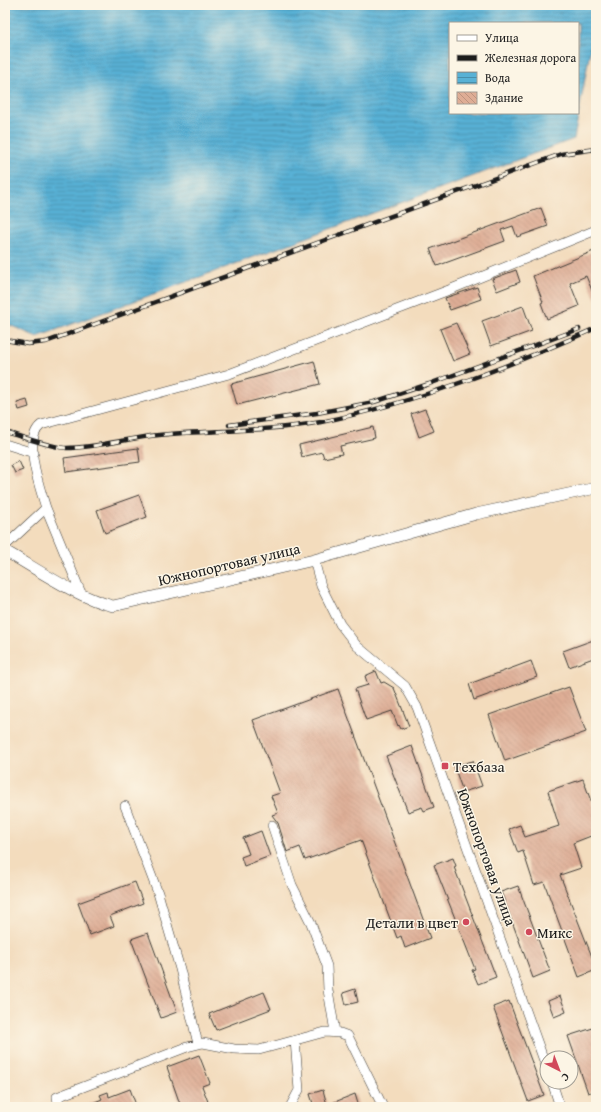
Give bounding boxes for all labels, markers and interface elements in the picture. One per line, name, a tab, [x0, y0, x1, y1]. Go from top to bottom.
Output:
legend	[449, 22, 579, 114]
text: Улица	[485, 29, 519, 46]
text: Железная дорога	[484, 49, 576, 66]
text: Вода	[485, 69, 510, 86]
text: Здание	[485, 89, 524, 106]
street label: Южнопортовая улица	[156, 537, 303, 591]
place label: Техбаза	[453, 756, 505, 777]
marker: Техбаза	[440, 761, 450, 771]
street label: Южнопортовая улица	[452, 785, 522, 930]
place label: Детали в цвет	[365, 912, 459, 933]
marker: Детали в цвет	[461, 917, 471, 927]
place label: Микс	[537, 922, 573, 943]
marker: Микс	[524, 927, 534, 937]
north arrow	[539, 1050, 579, 1090]
text: С	[558, 1069, 573, 1085]

